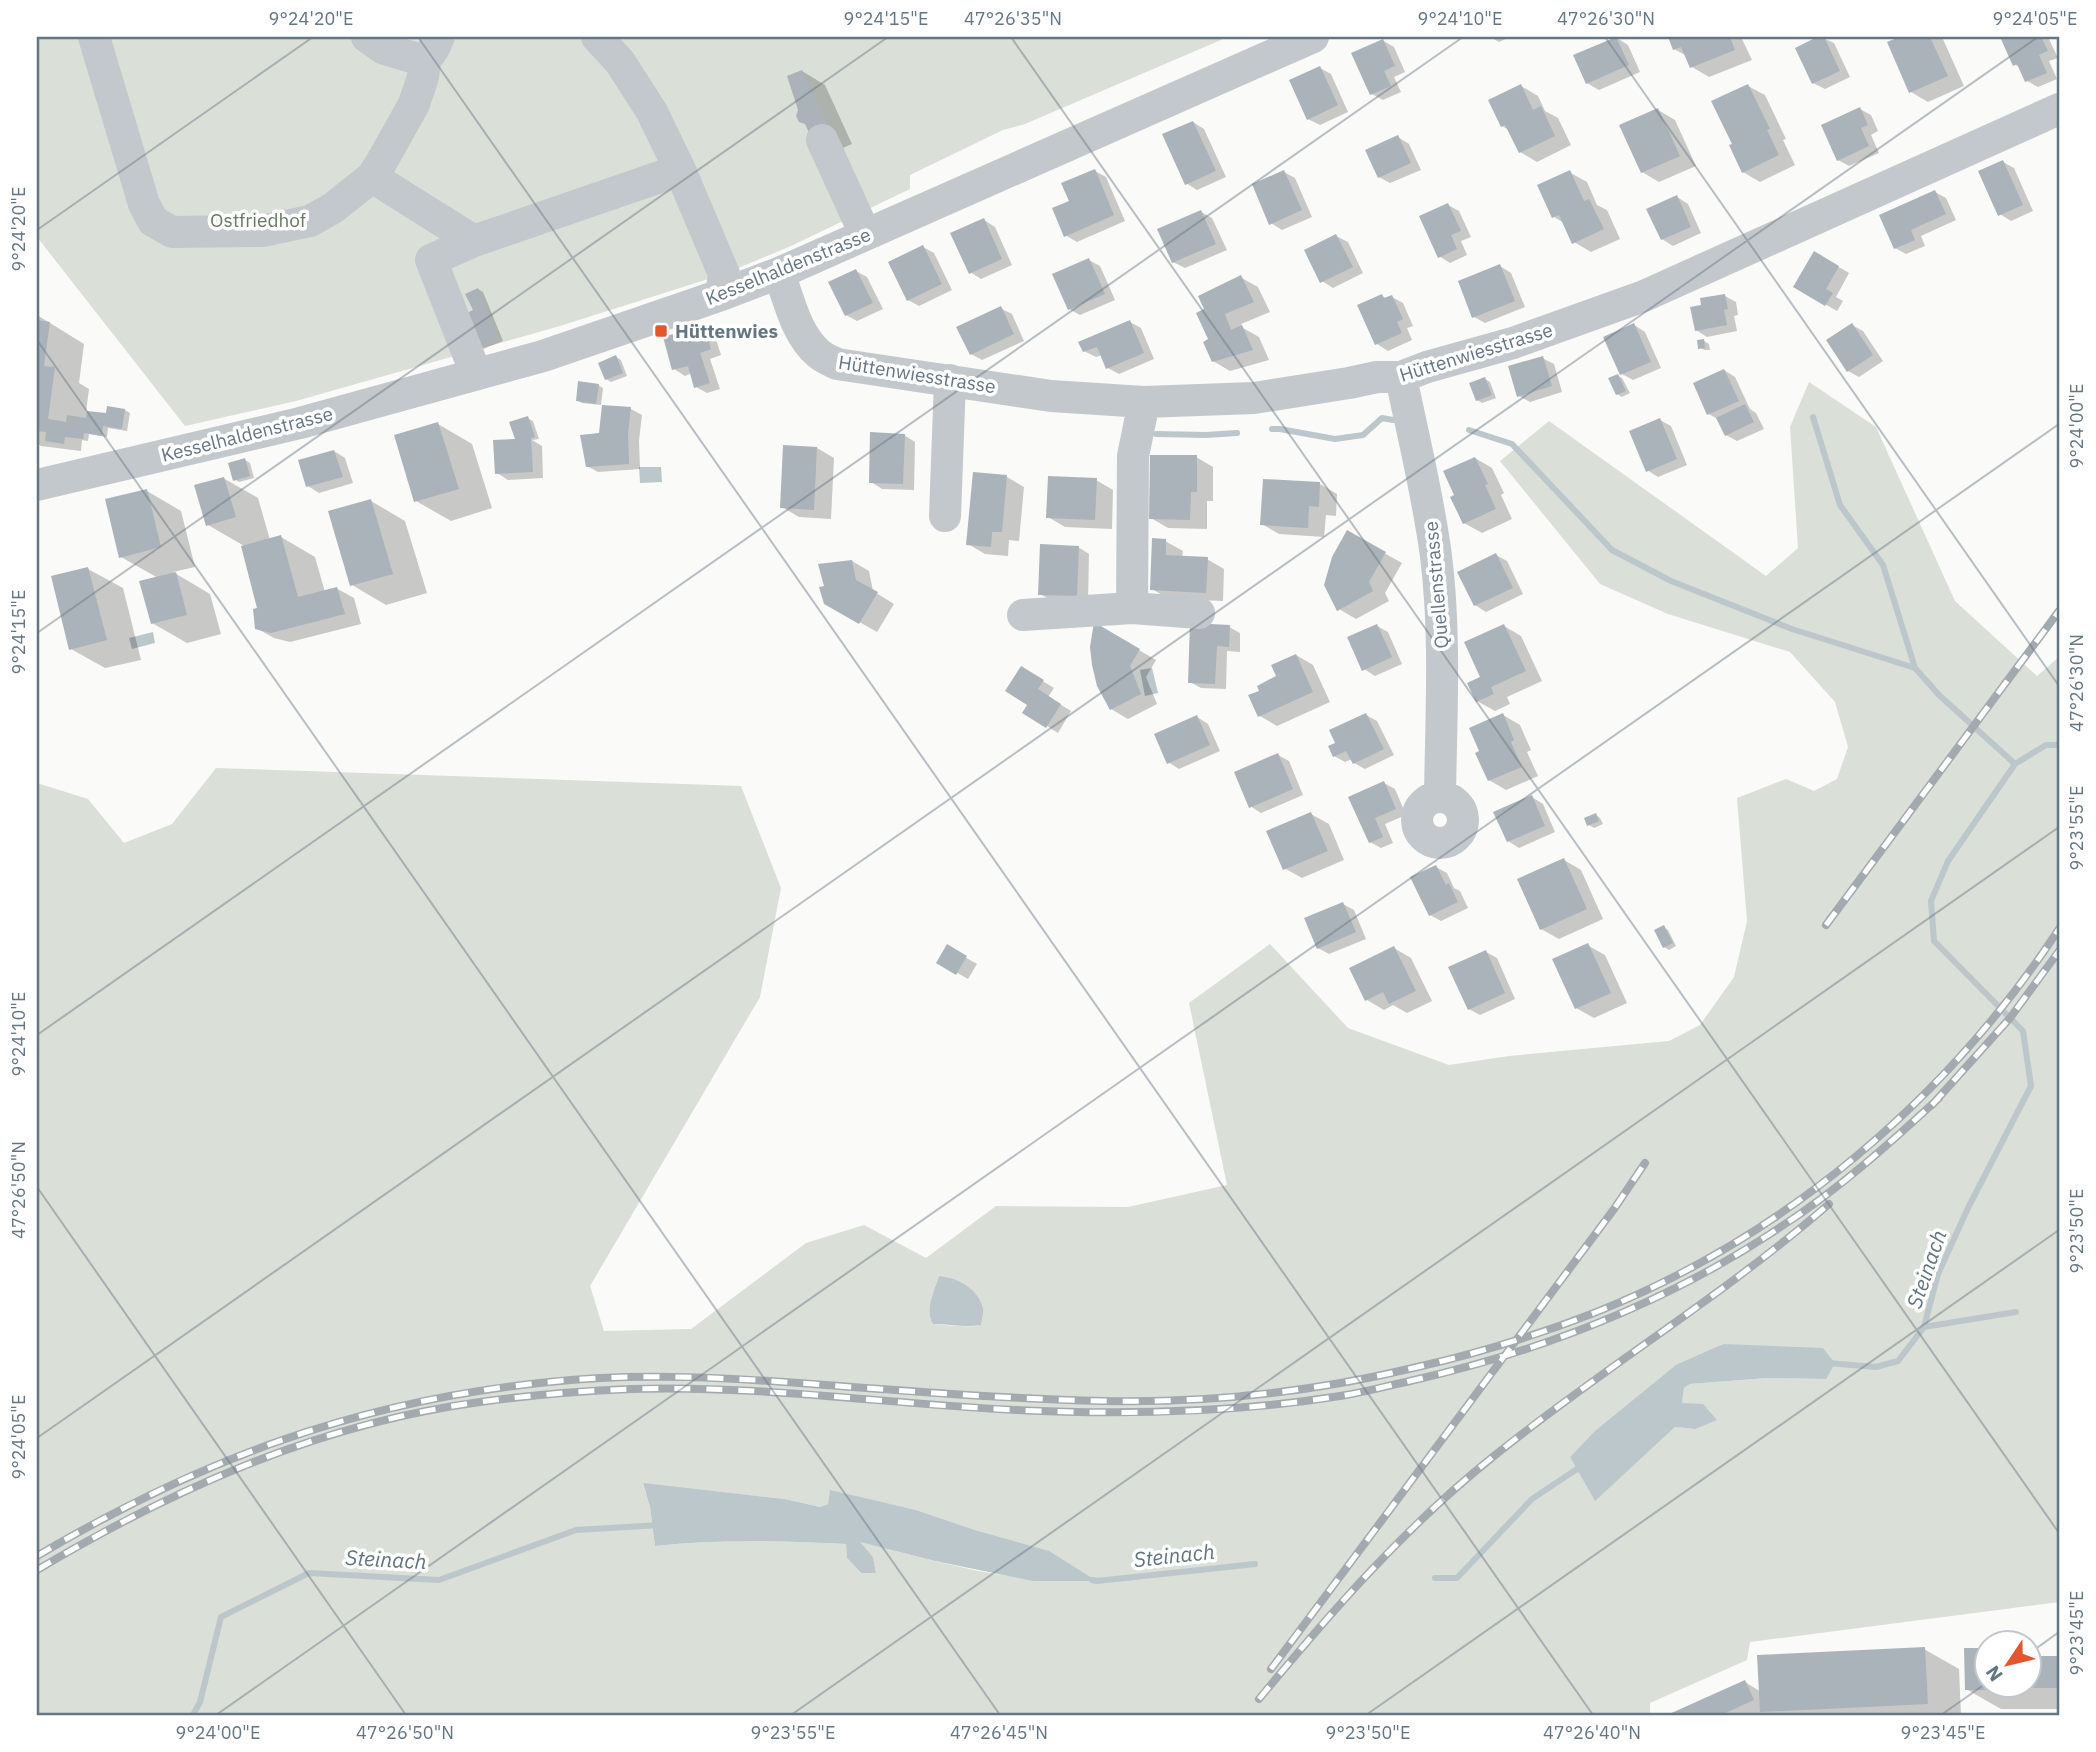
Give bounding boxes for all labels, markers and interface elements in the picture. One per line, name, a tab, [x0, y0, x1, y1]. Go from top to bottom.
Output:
text: 9°24'20"E	[269, 7, 353, 30]
text: 9°24'15"E	[844, 7, 928, 30]
text: 47°26'35"N	[964, 7, 1062, 30]
text: 9°24'10"E	[1418, 7, 1502, 30]
text: 47°26'30"N	[1557, 7, 1655, 30]
text: 9°24'05"E	[1993, 7, 2077, 30]
text: 9°24'20"E	[7, 187, 30, 271]
park label: Ostfriedhof	[210, 208, 306, 232]
street label: Kesselhaldenstrasse	[702, 222, 874, 310]
street label: Hüttenwiesstrasse	[1396, 317, 1556, 387]
place label: Hüttenwies	[675, 319, 778, 343]
marker: Hüttenwies	[653, 323, 669, 339]
street label: Hüttenwiesstrasse	[837, 350, 997, 398]
text: 9°24'00"E	[2065, 384, 2088, 468]
street label: Kesselhaldenstrasse	[159, 401, 335, 467]
street label: Quellenstrasse	[1418, 520, 1454, 650]
text: 9°24'15"E	[7, 590, 30, 674]
text: 47°26'30"N	[2065, 634, 2088, 732]
text: 9°23'55"E	[2065, 786, 2088, 870]
text: 9°24'10"E	[7, 992, 30, 1076]
text: 47°26'50"N	[7, 1141, 30, 1239]
text: 9°23'50"E	[2065, 1189, 2088, 1273]
water label: Steinach	[1900, 1226, 1952, 1312]
text: 9°24'05"E	[7, 1395, 30, 1479]
water label: Steinach	[1132, 1537, 1216, 1573]
water label: Steinach	[345, 1543, 427, 1575]
text: 9°23'45"E	[2065, 1591, 2088, 1675]
north arrow	[1974, 1630, 2044, 1700]
text: N	[1980, 1661, 2008, 1686]
text: 9°24'00"E	[176, 1721, 260, 1744]
text: 47°26'50"N	[356, 1721, 454, 1744]
text: 9°23'55"E	[751, 1721, 835, 1744]
text: 47°26'45"N	[950, 1721, 1048, 1744]
text: 9°23'50"E	[1326, 1721, 1410, 1744]
text: 47°26'40"N	[1543, 1721, 1641, 1744]
text: 9°23'45"E	[1901, 1721, 1985, 1744]

